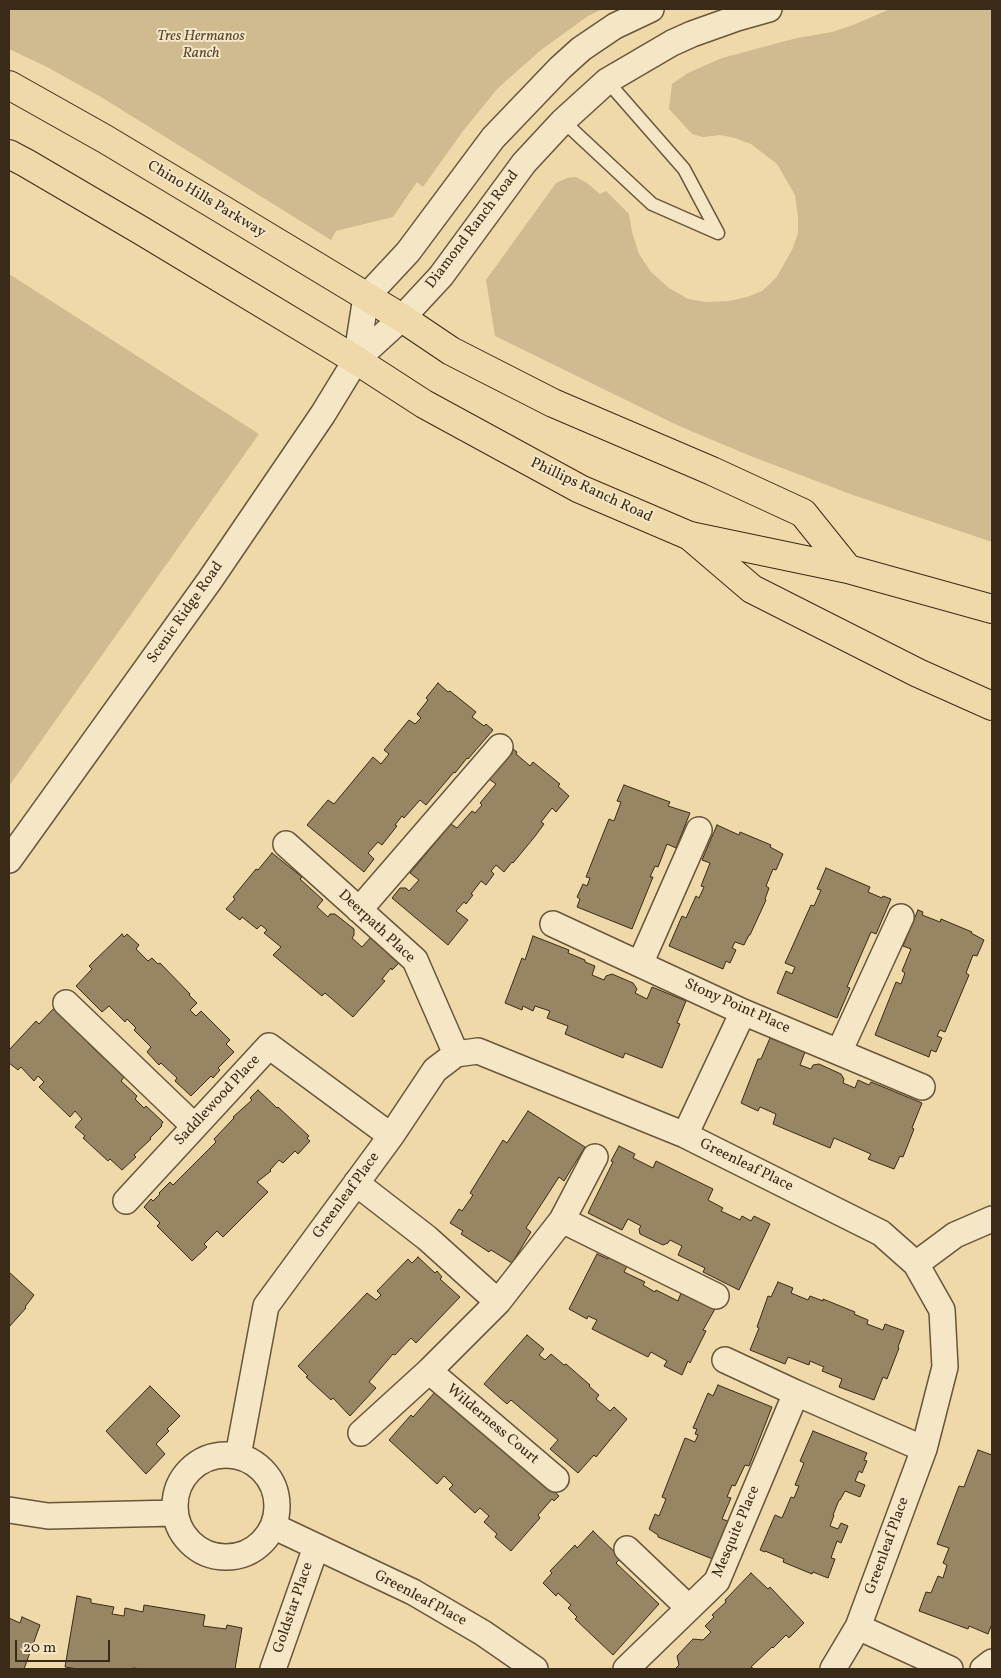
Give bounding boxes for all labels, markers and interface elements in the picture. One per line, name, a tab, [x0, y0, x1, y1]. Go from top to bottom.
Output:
park label: Tres Hermanos Ranch	[157, 28, 245, 63]
street label: Chino Hills Parkway	[144, 158, 268, 242]
street label: Diamond Ranch Road	[423, 167, 523, 293]
street label: Phillips Ranch Road	[527, 455, 655, 527]
street label: Scenic Ridge Road	[144, 559, 228, 667]
street label: Deerpath Place	[334, 887, 418, 967]
street label: Stony Point Place	[682, 976, 792, 1038]
street label: Saddlewood Place	[171, 1052, 265, 1150]
street label: Greenleaf Place	[696, 1136, 796, 1196]
street label: Greenleaf Place	[310, 1149, 384, 1243]
street label: Wilderness Court	[442, 1381, 542, 1469]
street label: Mesquite Place	[710, 1483, 764, 1581]
street label: Greenleaf Place	[862, 1495, 914, 1597]
street label: Goldstar Place	[270, 1560, 318, 1656]
street label: Greenleaf Place	[371, 1567, 469, 1631]
scale bar	[18, 1630, 112, 1662]
text: 20 m	[23, 1638, 56, 1659]

